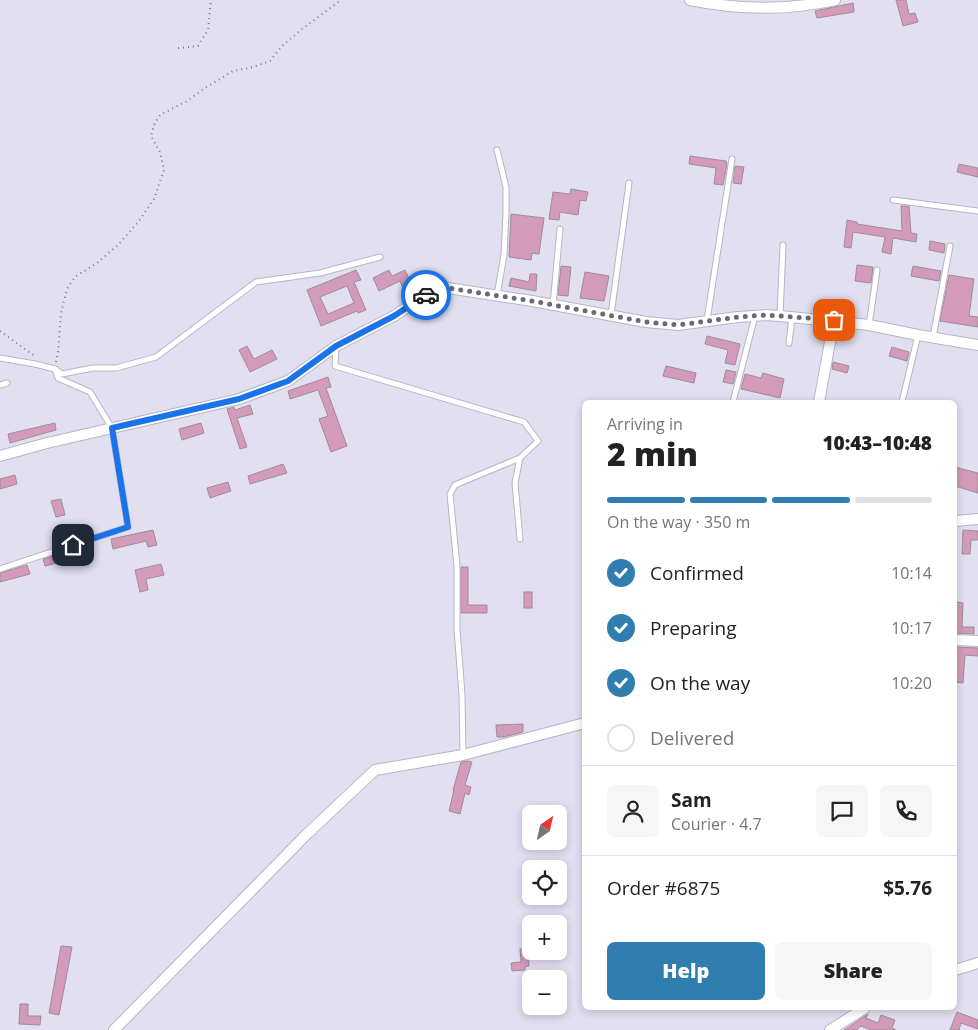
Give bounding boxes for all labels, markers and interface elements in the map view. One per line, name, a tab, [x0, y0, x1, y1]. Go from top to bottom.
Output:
courier	[401, 270, 451, 320]
icon: car	[412, 281, 440, 309]
pin	[813, 299, 855, 341]
icon: bag	[820, 306, 848, 334]
text: Arriving in	[607, 413, 683, 435]
text: 10:43–10:48	[822, 430, 932, 456]
text: 2 min	[607, 432, 698, 475]
text: On the way · 350 m	[607, 511, 750, 533]
pin	[52, 524, 94, 566]
icon: home	[59, 531, 87, 559]
icon: check	[607, 559, 635, 587]
text: Confirmed	[650, 560, 744, 586]
text: 10:14	[891, 562, 932, 584]
icon: check	[607, 614, 635, 642]
text: Preparing	[650, 615, 737, 641]
text: 10:17	[891, 617, 932, 639]
icon: check	[607, 669, 635, 697]
text: On the way	[650, 670, 750, 696]
text: 10:20	[891, 672, 932, 694]
text: Delivered	[650, 725, 734, 751]
button: person	[607, 785, 659, 837]
button: chat	[816, 785, 868, 837]
button: phone	[880, 785, 932, 837]
text: Sam	[671, 787, 712, 813]
north arrow	[522, 805, 568, 850]
map controls	[522, 805, 567, 1015]
text: Courier · 4.7	[671, 813, 762, 835]
button: locate	[522, 860, 567, 905]
text: Order #6875	[607, 875, 720, 901]
text: $5.76	[883, 875, 932, 901]
button: +	[522, 915, 567, 960]
button: Help	[607, 942, 765, 1000]
button: Share	[775, 942, 932, 1000]
button: −	[522, 970, 567, 1015]

